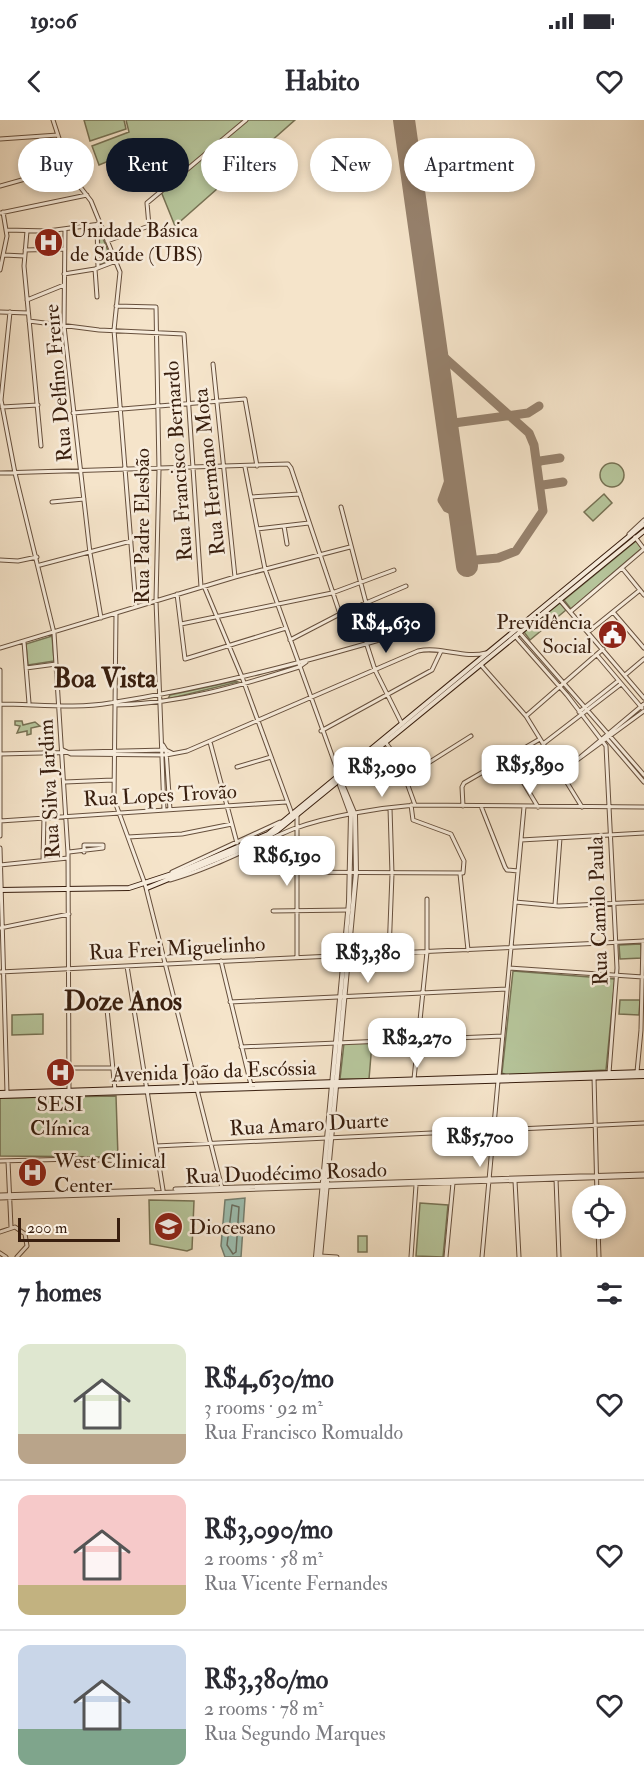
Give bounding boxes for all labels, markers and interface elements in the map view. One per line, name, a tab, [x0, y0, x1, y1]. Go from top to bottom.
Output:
text: 19:06	[30, 7, 77, 35]
icon: back	[18, 65, 51, 98]
text: Habito	[284, 65, 360, 98]
icon: heart	[593, 65, 626, 98]
chip: Buy	[18, 138, 94, 192]
chip: Rent	[106, 138, 189, 192]
chip: Filters	[201, 138, 298, 192]
chip: New	[310, 138, 392, 192]
chip: Apartment	[404, 138, 535, 192]
place label: Unidade Básica de Saúde (UBS)	[70, 217, 203, 268]
hospital icon: Unidade Básica de Saúde (UBS)	[33, 226, 65, 258]
street label: Rua Delfino Freire	[38, 303, 79, 463]
street label: Rua Francisco Bernardo	[158, 360, 199, 562]
street label: Rua Hermano Mota	[187, 387, 232, 557]
street label: Rua Padre Elesbão	[129, 448, 156, 604]
pin: R$4,630	[331, 603, 441, 654]
place label: Previdência Social	[496, 609, 593, 660]
text: R$4,630	[351, 610, 421, 635]
public building icon: Previdência Social	[597, 618, 629, 650]
district label: Boa Vista	[54, 662, 157, 695]
street label: Rua Silva Jardim	[32, 718, 67, 860]
pin: R$5,890	[475, 745, 585, 796]
pin: R$3,090	[327, 747, 437, 798]
text: R$5,890	[496, 752, 564, 777]
text: R$3,090	[348, 754, 416, 779]
street label: Rua Lopes Trovão	[82, 778, 238, 813]
street label: Rua Camilo Paula	[582, 835, 615, 986]
pin: R$6,190	[232, 836, 342, 887]
text: R$6,190	[253, 843, 321, 868]
street label: Rua Frei Miguelinho	[88, 930, 266, 967]
pin: R$3,380	[313, 933, 423, 984]
text: R$3,380	[335, 940, 401, 965]
district label: Doze Anos	[64, 985, 182, 1018]
pin: R$2,270	[362, 1018, 472, 1069]
text: R$2,270	[382, 1025, 452, 1050]
street label: Avenida João da Escóssia	[110, 1054, 317, 1089]
hospital icon: SESI Clínica	[44, 1057, 76, 1089]
place label: SESI Clínica	[30, 1091, 90, 1142]
street label: Rua Amaro Duarte	[229, 1107, 389, 1142]
pin: R$5,700	[425, 1117, 535, 1168]
text: R$5,700	[446, 1124, 514, 1149]
place label: West Clinical Center	[53, 1148, 166, 1199]
street label: Rua Duodécimo Rosado	[185, 1156, 387, 1191]
hospital icon: West Clinical Center	[17, 1157, 49, 1189]
map controls	[572, 1185, 626, 1239]
button: locate	[572, 1185, 626, 1239]
school or university icon: Diocesano	[152, 1211, 184, 1243]
place label: Diocesano	[189, 1214, 276, 1241]
scale bar	[18, 1215, 120, 1242]
text: 200 m	[27, 1218, 67, 1238]
text: 7 homes	[18, 1277, 101, 1309]
icon: filters	[593, 1277, 626, 1310]
text: R$4,630/mo	[204, 1363, 334, 1395]
icon: home	[66, 1368, 138, 1440]
icon: heart	[593, 1388, 626, 1421]
text: 3 rooms · 92 m²	[204, 1395, 323, 1420]
text: Rua Francisco Romualdo	[204, 1420, 403, 1445]
text: R$3,090/mo	[204, 1514, 333, 1546]
icon: home	[66, 1519, 138, 1591]
icon: heart	[593, 1539, 626, 1572]
text: 2 rooms · 58 m²	[204, 1546, 323, 1571]
text: Rua Vicente Fernandes	[204, 1571, 388, 1596]
text: R$3,380/mo	[204, 1664, 328, 1696]
icon: home	[66, 1669, 138, 1741]
icon: heart	[593, 1689, 626, 1722]
text: 2 rooms · 78 m²	[204, 1696, 324, 1721]
text: Rua Segundo Marques	[204, 1721, 386, 1746]

